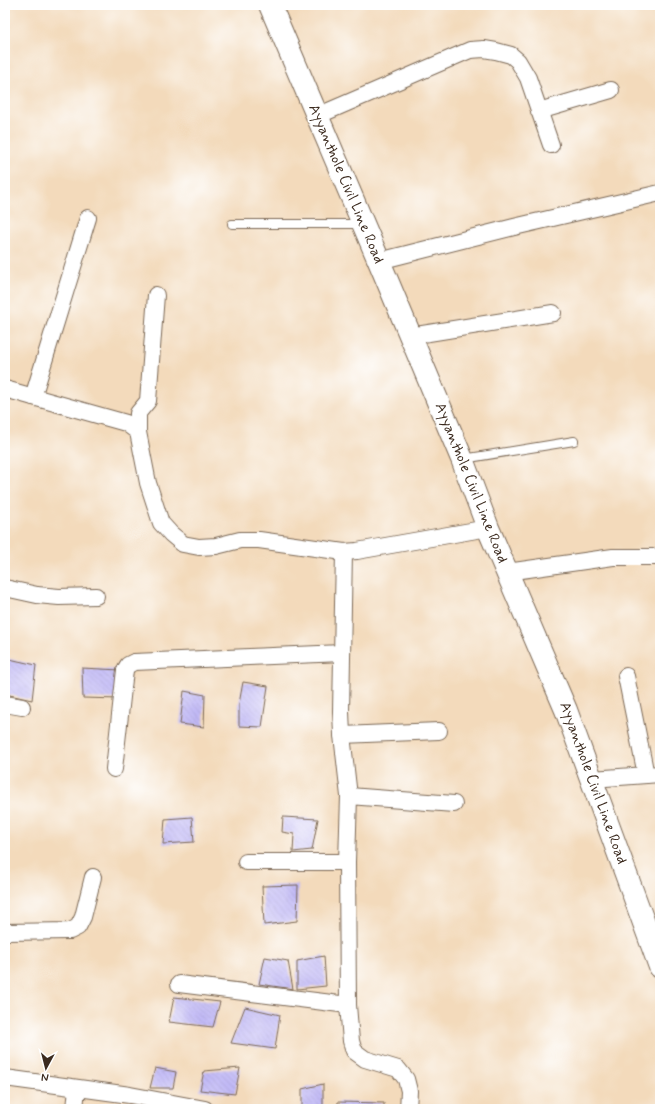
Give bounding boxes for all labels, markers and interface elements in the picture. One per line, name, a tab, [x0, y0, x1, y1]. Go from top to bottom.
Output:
street label: Ayyanthole Civil Line Road	[303, 101, 389, 267]
street label: Ayyanthole Civil Line Road	[430, 400, 512, 566]
street label: Ayyanthole Civil Line Road	[554, 699, 632, 867]
north arrow	[26, 1048, 66, 1088]
text: N	[40, 1070, 49, 1084]

